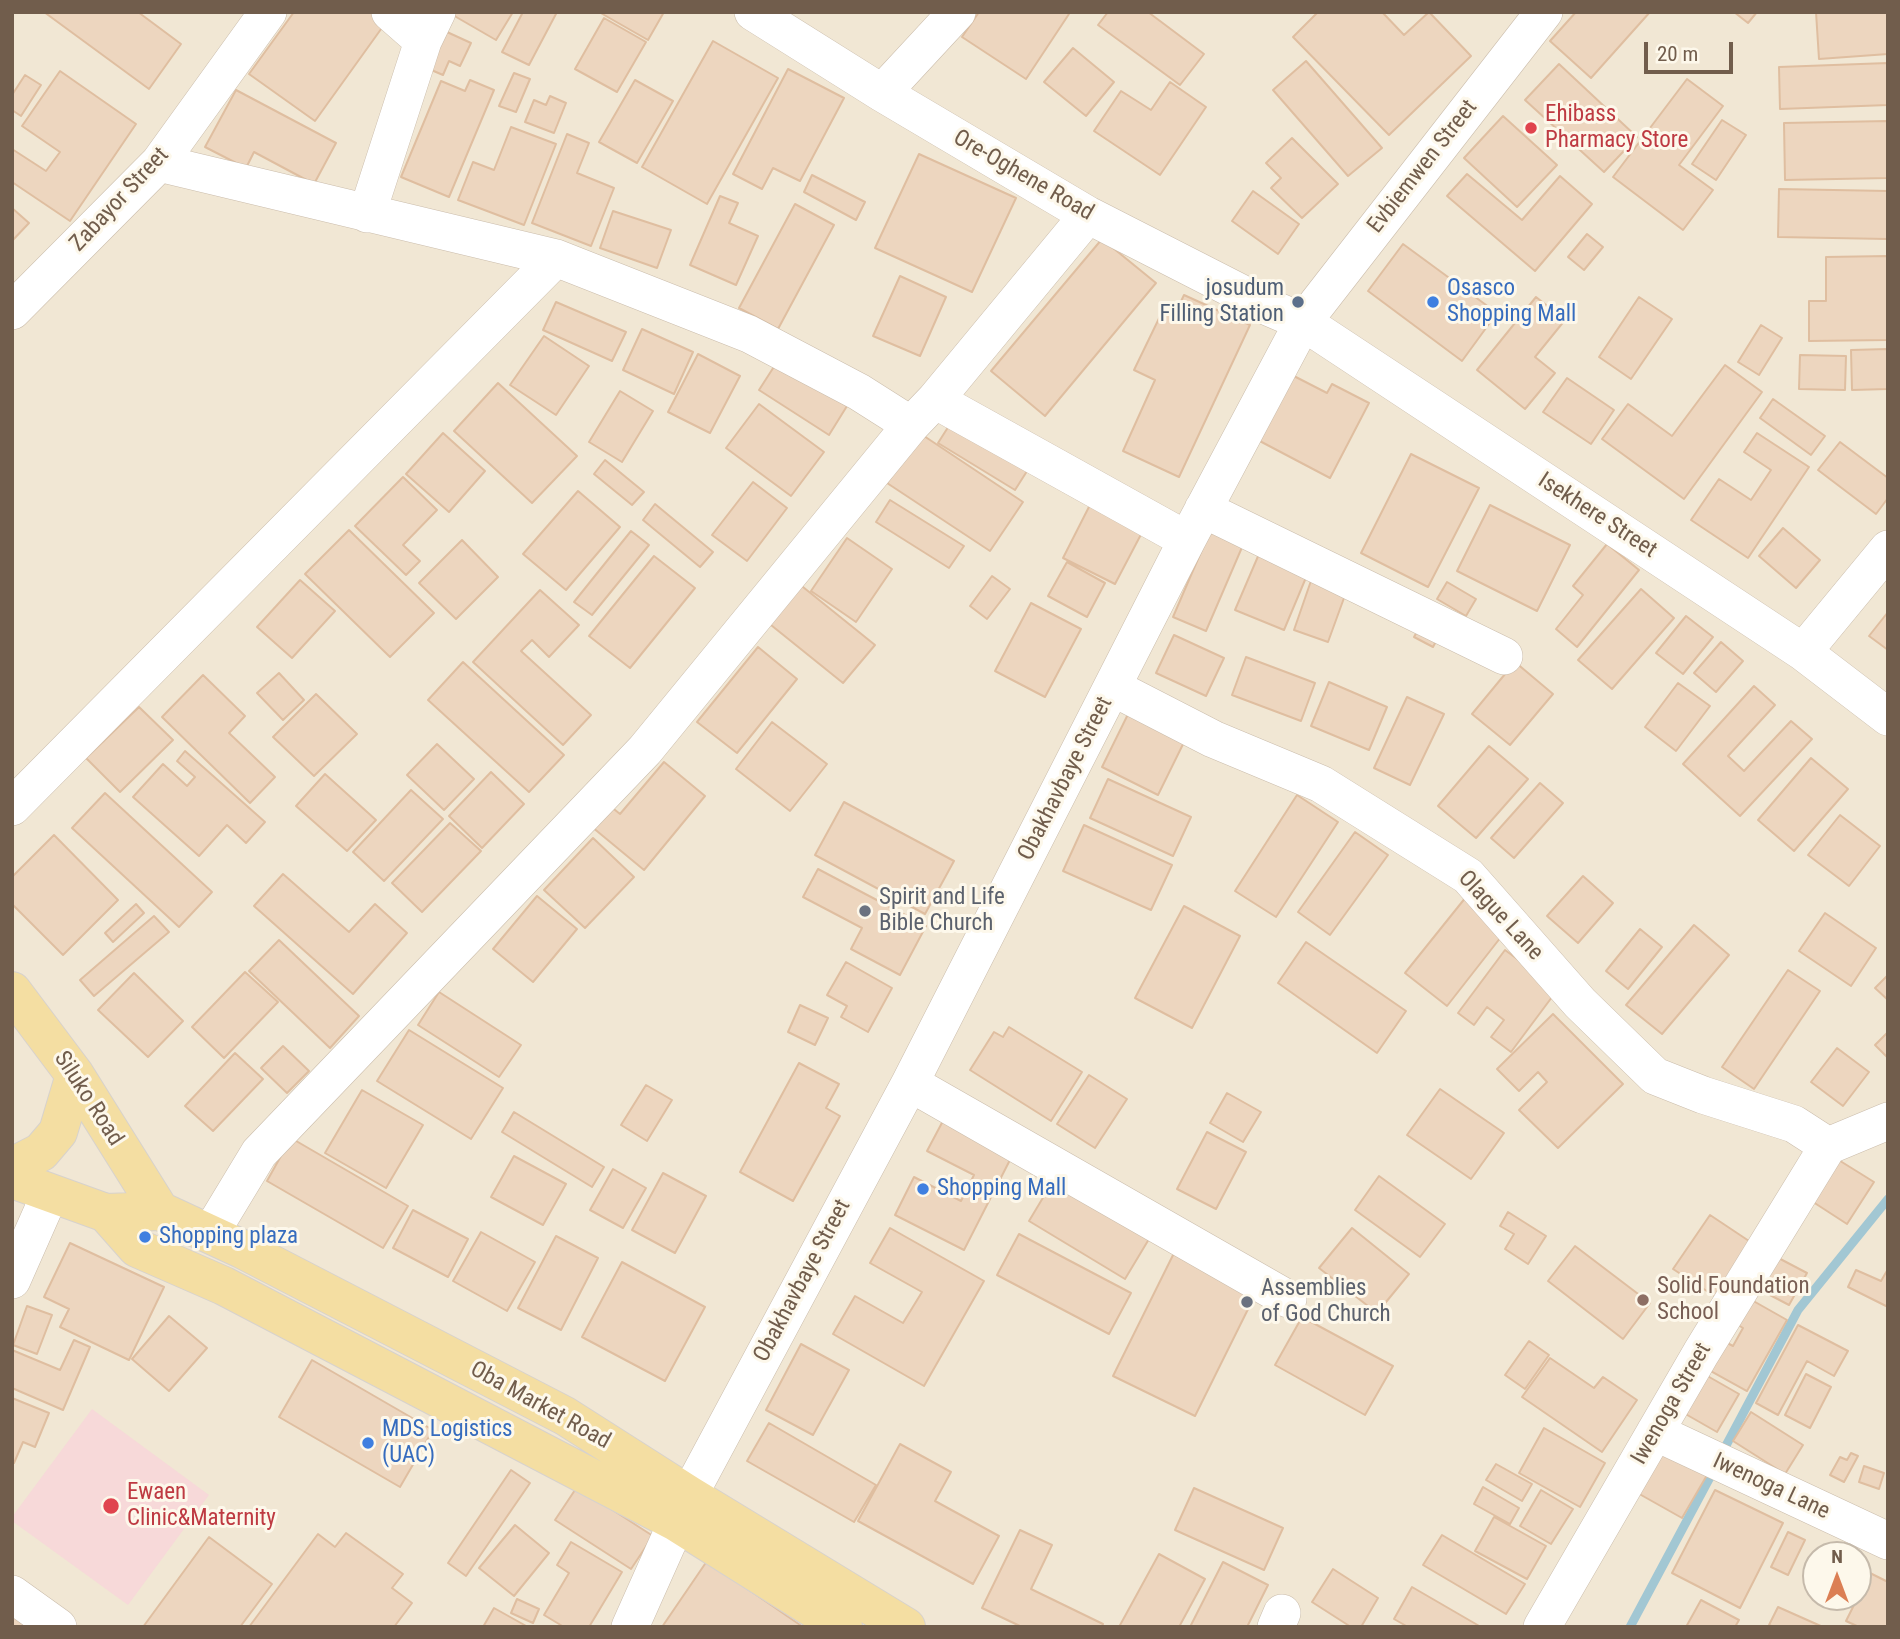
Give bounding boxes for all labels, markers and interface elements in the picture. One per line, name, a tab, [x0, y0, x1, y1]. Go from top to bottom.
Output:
scale bar	[1648, 28, 1737, 72]
text: 20 m	[1657, 42, 1698, 66]
street label: Evbiemwen Street	[1362, 95, 1484, 239]
place label: Ehibass Pharmacy Store	[1545, 101, 1688, 155]
marker: Ehibass Pharmacy Store	[1523, 120, 1539, 136]
street label: Ore-Oghene Road	[948, 125, 1098, 227]
street label: Zabayor Street	[65, 142, 175, 258]
place label: josudum Filling Station	[1160, 275, 1284, 329]
place label: Osasco Shopping Mall	[1447, 275, 1576, 329]
marker: josudum Filling Station	[1290, 294, 1306, 310]
marker: Osasco Shopping Mall	[1425, 294, 1441, 310]
street label: Isekhere Street	[1532, 467, 1662, 565]
street label: Obakhavbaye Street	[1013, 693, 1119, 865]
street label: Olague Lane	[1452, 865, 1548, 967]
place label: Spirit and Life Bible Church	[879, 884, 1005, 938]
marker: Spirit and Life Bible Church	[857, 903, 873, 919]
street label: Siluko Road	[47, 1047, 129, 1151]
place label: Shopping Mall	[937, 1175, 1066, 1203]
marker: Shopping Mall	[915, 1181, 931, 1197]
street label: Obakhavbaye Street	[749, 1195, 857, 1367]
place label: Shopping plaza	[159, 1223, 298, 1251]
marker: Shopping plaza	[137, 1229, 153, 1245]
place label: Solid Foundation School	[1657, 1273, 1810, 1327]
place label: Assemblies of God Church	[1261, 1275, 1391, 1329]
marker: Solid Foundation School	[1635, 1292, 1651, 1308]
marker: Assemblies of God Church	[1239, 1294, 1255, 1310]
street label: Iwenoga Street	[1626, 1338, 1718, 1470]
street label: Oba Market Road	[465, 1356, 615, 1456]
place label: MDS Logistics (UAC)	[382, 1416, 512, 1470]
marker: MDS Logistics (UAC)	[360, 1435, 376, 1451]
street label: Iwenoga Lane	[1708, 1448, 1834, 1526]
place label: Ewaen Clinic&Maternity	[127, 1479, 276, 1533]
marker: Ewaen Clinic&Maternity	[101, 1496, 121, 1516]
north arrow	[1802, 1541, 1872, 1611]
text: N	[1831, 1545, 1843, 1568]

